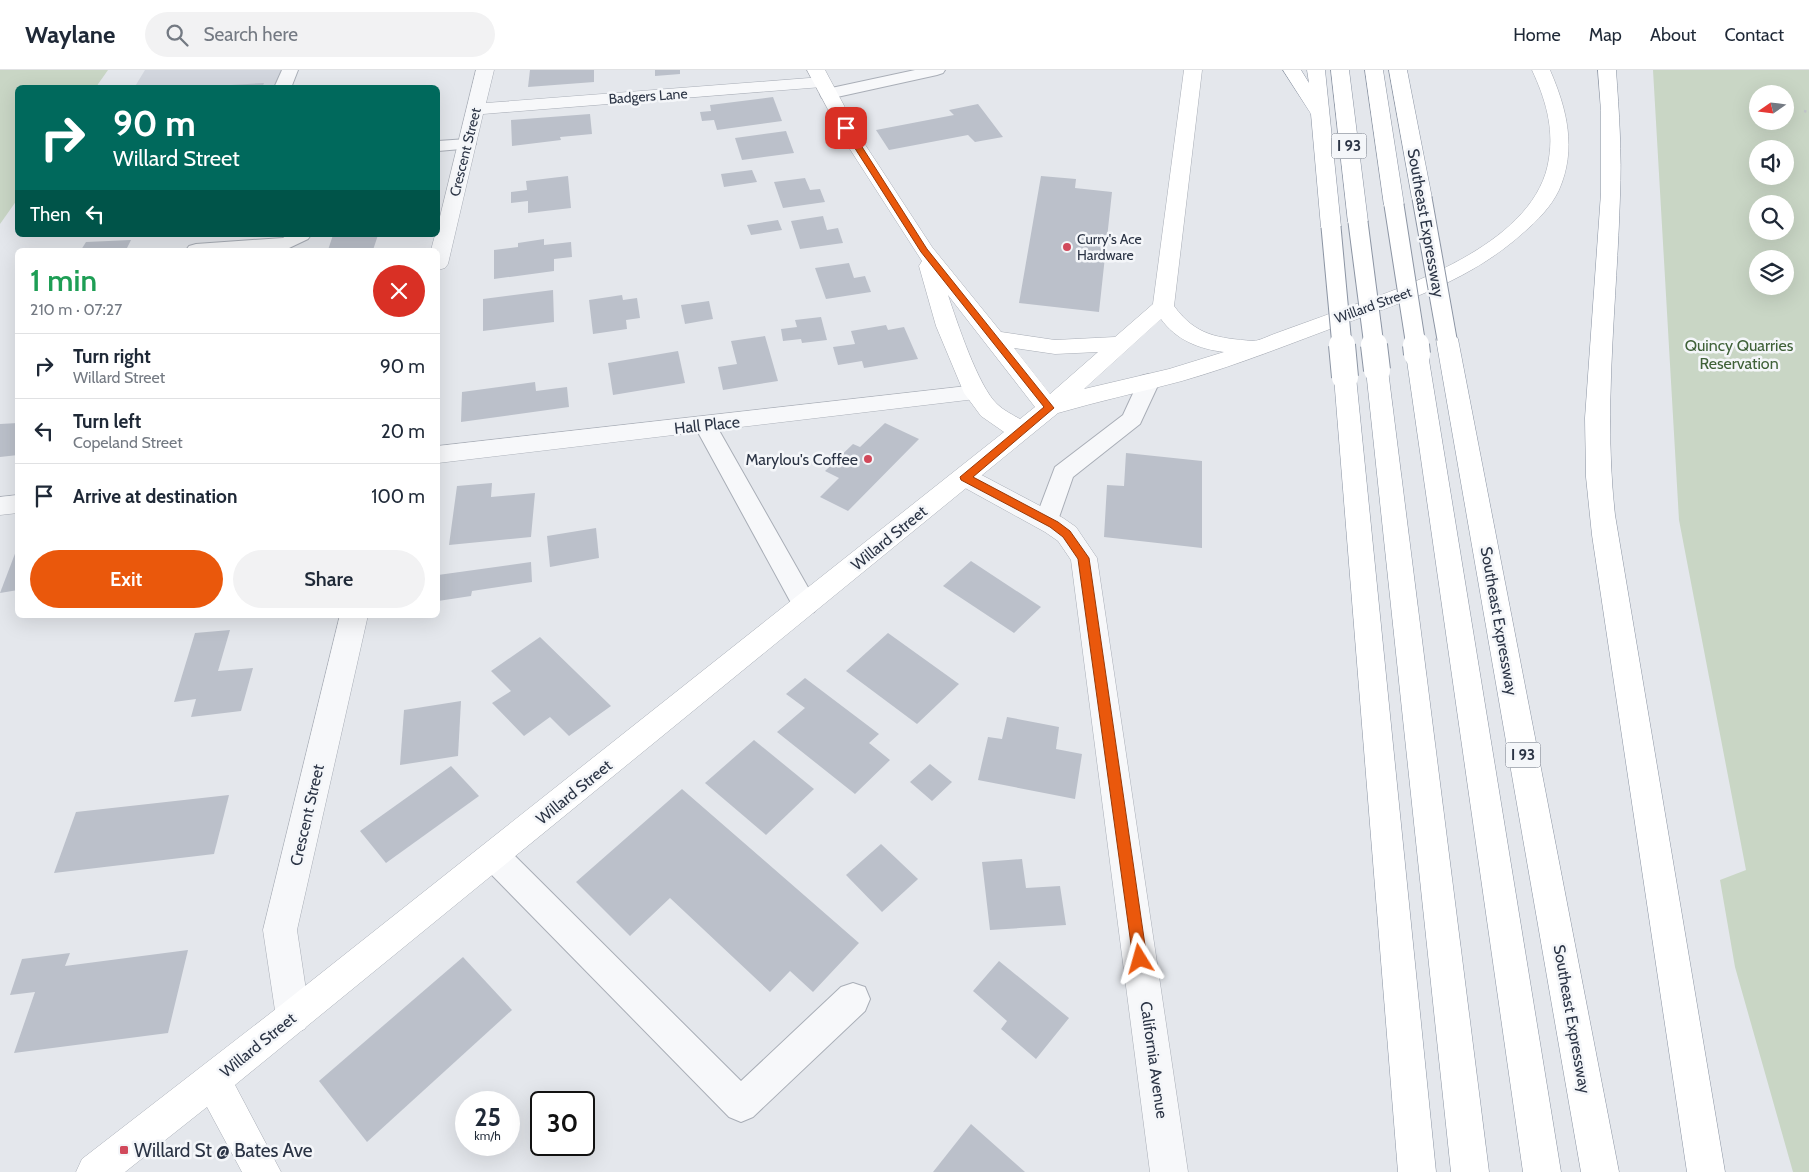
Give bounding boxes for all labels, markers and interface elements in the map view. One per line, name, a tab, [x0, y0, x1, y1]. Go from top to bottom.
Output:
search box	[145, 12, 495, 57]
text: Waylane	[25, 20, 115, 49]
icon: search	[163, 21, 191, 49]
text: Search here	[203, 23, 298, 46]
text: Home	[1513, 24, 1561, 46]
text: Map	[1589, 24, 1622, 46]
text: About	[1650, 24, 1696, 46]
text: Contact	[1724, 24, 1784, 46]
street label: Badgers Lane	[608, 84, 688, 108]
north arrow	[1749, 85, 1794, 130]
map controls	[1749, 85, 1794, 295]
text: 90 m	[113, 102, 196, 145]
icon: right	[30, 105, 95, 170]
street label: Crescent Street	[445, 106, 485, 198]
pin	[825, 107, 867, 149]
icon: arrive	[832, 114, 860, 142]
road number: I 93	[1332, 134, 1366, 158]
button: sound	[1749, 140, 1794, 185]
text: Willard Street	[113, 145, 240, 172]
street label: Southeast Expressway	[1404, 147, 1448, 299]
button: search	[1749, 195, 1794, 240]
icon: left	[81, 200, 109, 228]
text: Then	[30, 203, 71, 226]
place label: Curry's Ace Hardware	[1077, 230, 1142, 264]
marker: Curry's Ace Hardware	[1061, 241, 1073, 253]
button: layers	[1749, 250, 1794, 295]
text: 1 min	[30, 262, 97, 299]
button: close	[373, 265, 425, 317]
street label: Willard Street	[1332, 283, 1414, 327]
text: 210 m · 07:27	[30, 300, 122, 319]
park label: Quincy Quarries Reservation	[1685, 336, 1794, 373]
text: Turn right	[73, 345, 151, 368]
icon: right	[30, 352, 58, 380]
text: 90 m	[380, 355, 425, 378]
text: Willard Street	[73, 368, 165, 387]
text: Turn left	[73, 410, 141, 433]
street label: Hall Place	[673, 412, 741, 438]
icon: left	[30, 417, 58, 445]
text: 20 m	[381, 420, 425, 443]
text: Copeland Street	[73, 433, 183, 452]
place label: Marylou's Coffee	[745, 450, 858, 469]
marker: Marylou's Coffee	[862, 453, 874, 465]
icon: arrive	[30, 482, 58, 510]
text: Arrive at destination	[73, 485, 237, 508]
text: 100 m	[371, 485, 425, 508]
street label: Willard Street	[847, 501, 931, 574]
street label: Southeast Expressway	[1477, 545, 1521, 697]
button: Exit	[30, 550, 223, 608]
button: Share	[233, 550, 425, 608]
road number: I 93	[1506, 742, 1540, 768]
street label: Willard Street	[532, 755, 616, 828]
street label: Crescent Street	[286, 762, 328, 868]
position arrow	[1113, 932, 1165, 984]
street label: Southeast Expressway	[1550, 943, 1594, 1095]
street label: California Avenue	[1136, 1000, 1172, 1120]
street label: Willard Street	[216, 1008, 300, 1081]
speed limit sign: 30	[530, 1091, 595, 1156]
text: 25	[474, 1102, 501, 1132]
text: km/h	[474, 1128, 501, 1143]
place label: Willard St @ Bates Ave	[134, 1139, 313, 1162]
marker: Willard St @ Bates Ave	[118, 1144, 130, 1156]

